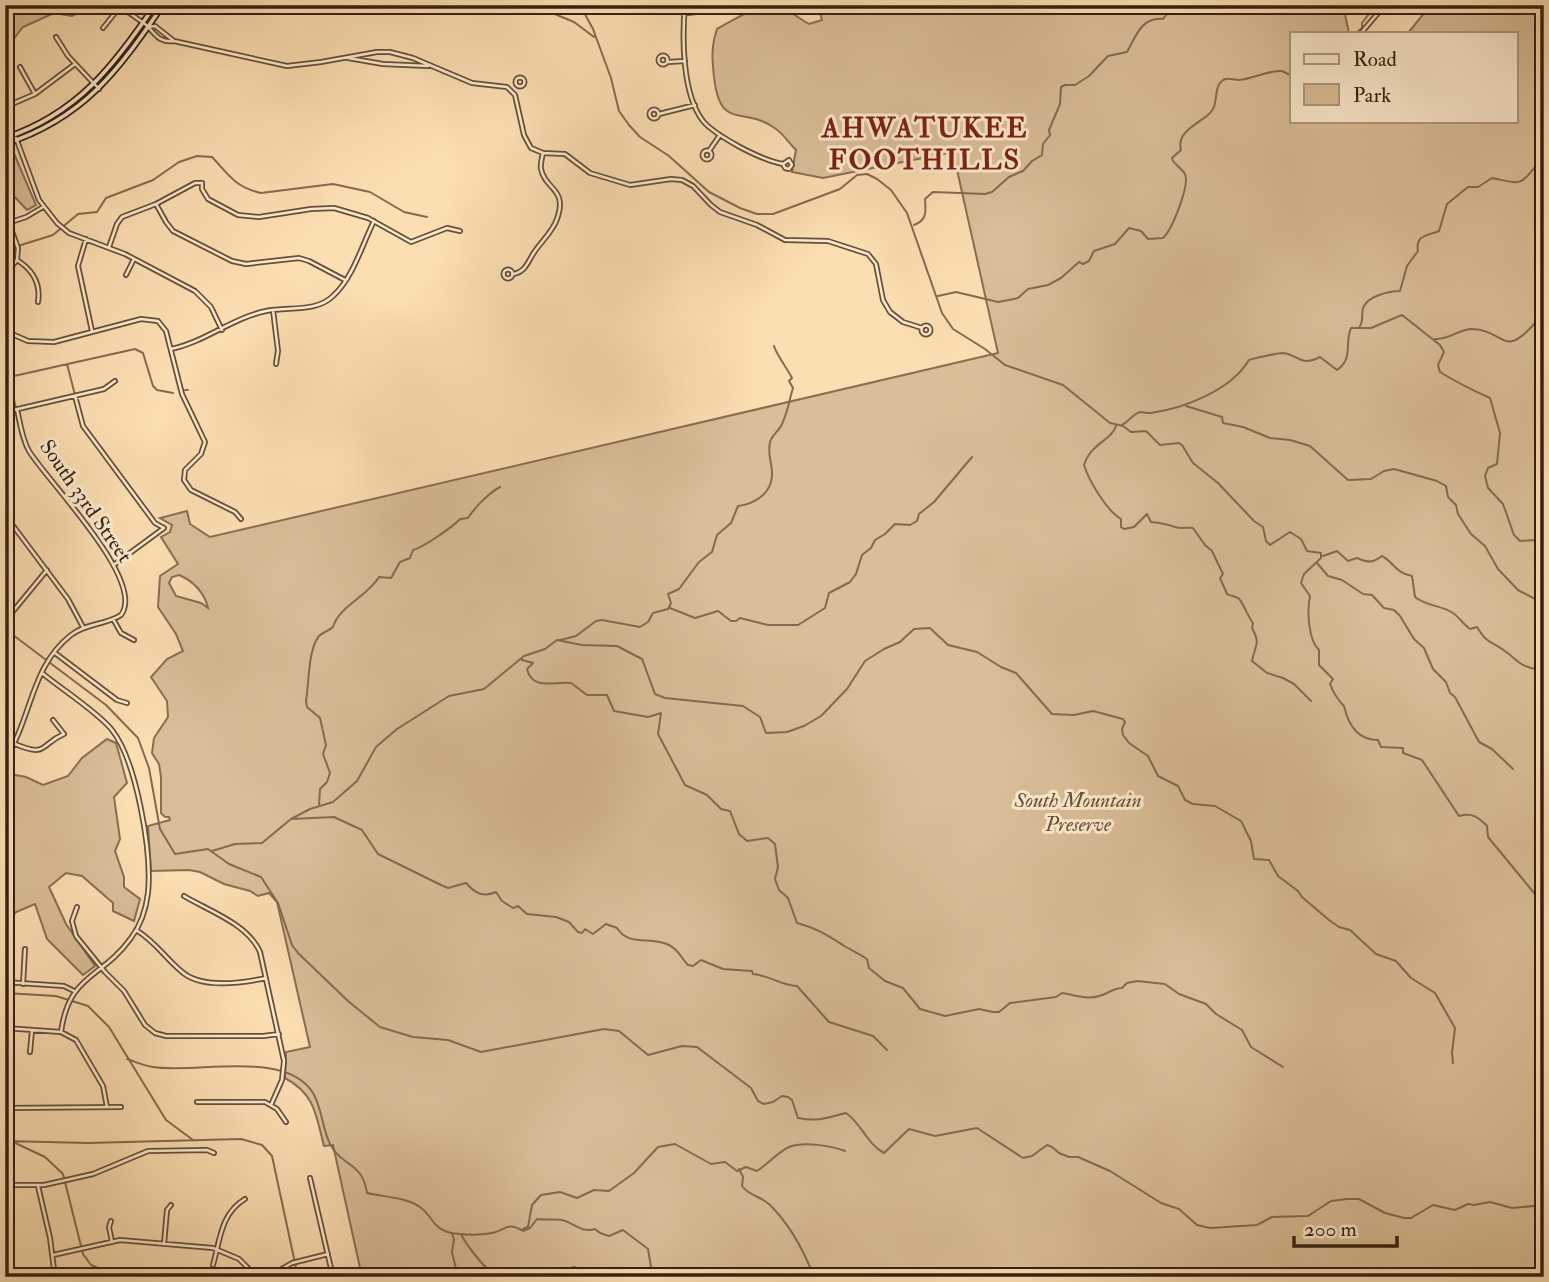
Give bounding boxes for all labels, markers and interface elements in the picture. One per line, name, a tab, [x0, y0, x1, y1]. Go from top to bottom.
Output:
legend	[1290, 32, 1518, 122]
text: Road	[1353, 46, 1398, 73]
text: Park	[1353, 82, 1391, 109]
district label: AHWATUKEE FOOTHILLS	[821, 111, 1028, 178]
street label: South 33rd Street	[33, 435, 138, 568]
park label: South Mountain Preserve	[1013, 787, 1142, 838]
scale bar	[1294, 1205, 1397, 1249]
text: 200 m	[1304, 1216, 1357, 1243]

